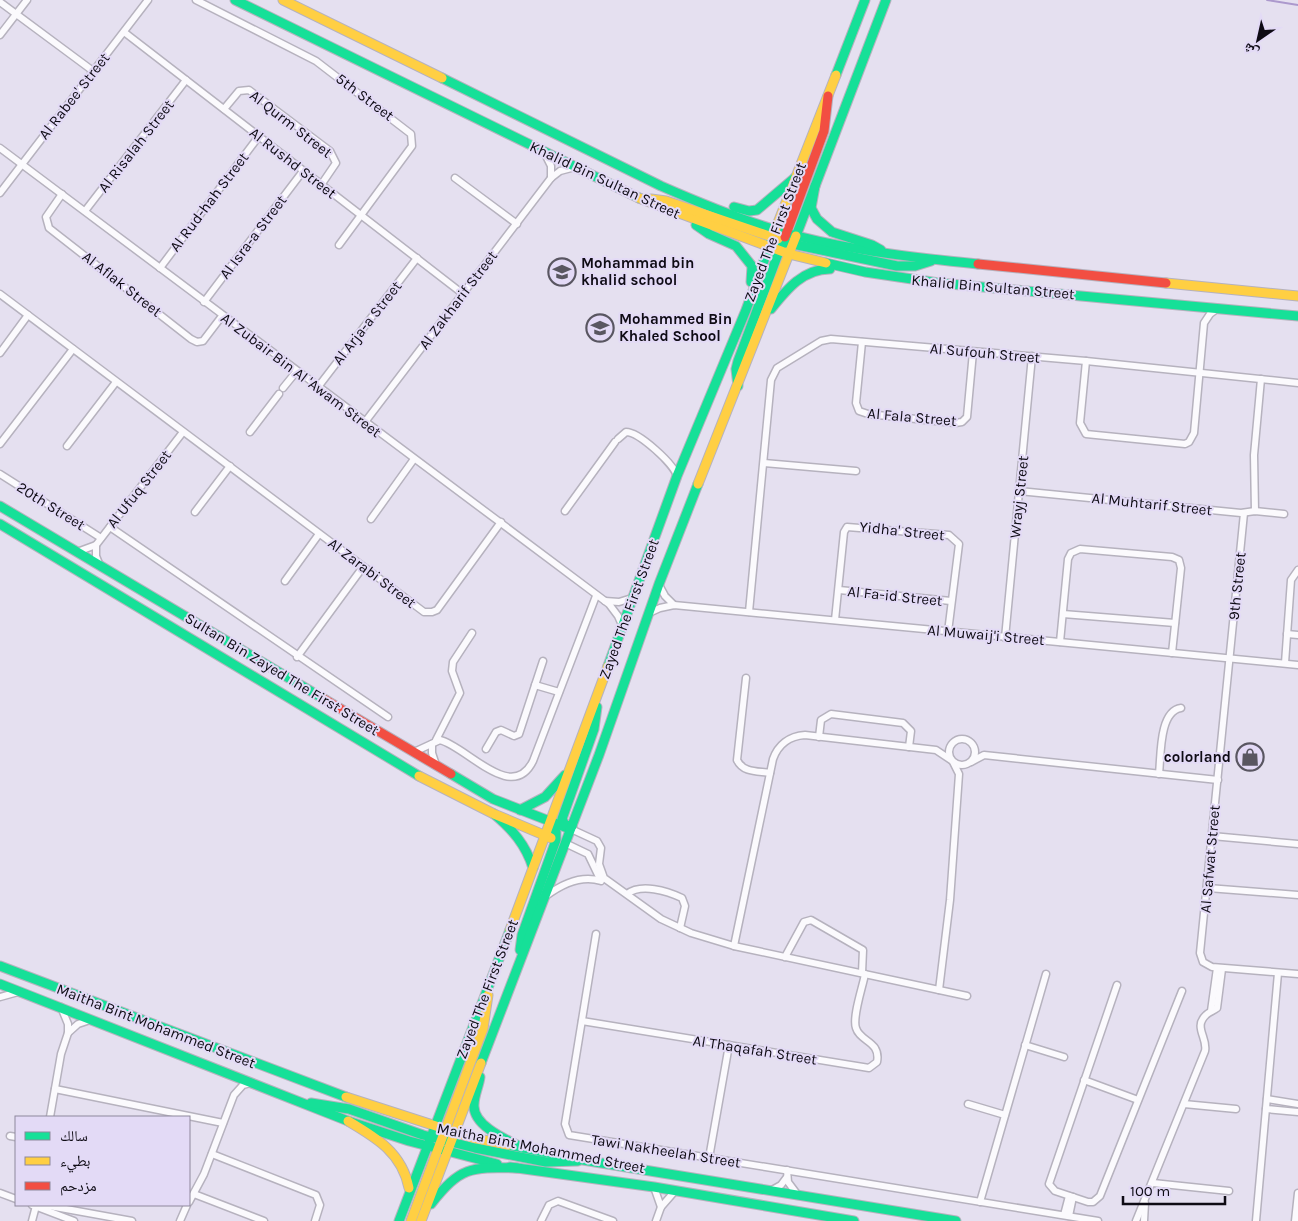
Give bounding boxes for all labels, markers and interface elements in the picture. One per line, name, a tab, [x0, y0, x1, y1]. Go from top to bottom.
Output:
north arrow	[1233, 15, 1283, 65]
text: ش	[1240, 39, 1262, 62]
street label: Al Rabee' Street	[35, 49, 114, 143]
street label: 5th Street	[332, 69, 398, 125]
street label: Al Qurm Street	[246, 86, 336, 162]
street label: Al Risalah Street	[94, 96, 178, 196]
street label: Al Rushd Street	[246, 124, 340, 203]
street label: Khalid Bin Sultan Street	[527, 137, 683, 223]
street label: Al Rud-hah Street	[166, 148, 252, 255]
street label: Zayed The First Street	[740, 159, 810, 304]
street label: Al Isra-a Street	[216, 191, 291, 282]
street label: Al Aflak Street	[79, 247, 166, 321]
street label: Al Zakharif Street	[415, 247, 501, 353]
place label: Mohammad bin khalid school	[581, 254, 694, 289]
school or university icon: Mohammad bin khalid school	[547, 257, 577, 287]
street label: Khalid Bin Sultan Street	[911, 271, 1076, 303]
street label: Al Arja-a Street	[329, 277, 406, 369]
street label: Al Zubair Bin Al 'Awam Street	[217, 309, 385, 441]
place label: Mohammed Bin Khaled School	[619, 310, 732, 345]
school or university icon: Mohammed Bin Khaled School	[585, 313, 615, 343]
street label: Al Sufouh Street	[929, 339, 1041, 367]
street label: Al Fala Street	[867, 404, 958, 430]
street label: Al Ufuq Street	[103, 446, 175, 532]
street label: Wrayj Street	[1006, 454, 1032, 539]
street label: 20th Street	[14, 478, 89, 534]
street label: Al Muhtarif Street	[1091, 489, 1213, 519]
street label: Yidha' Street	[858, 518, 946, 544]
street label: Al Zarabi Street	[325, 534, 420, 612]
street label: Zayed The First Street	[595, 536, 663, 682]
street label: 9th Street	[1224, 551, 1250, 621]
street label: Al Fa-id Street	[847, 582, 944, 610]
street label: Sultan Bin Zayed The First Street	[182, 609, 383, 739]
street label: Al Muwaij'i Street	[927, 621, 1046, 649]
shop icon: colorland	[1235, 742, 1265, 772]
place label: colorland	[1164, 748, 1231, 766]
street label: Al Safwat Street	[1196, 804, 1224, 914]
street label: Zayed The First Street	[452, 916, 522, 1061]
street label: Maitha Bint Mohammed Street	[54, 980, 258, 1072]
street label: Al Thaqafah Street	[692, 1031, 819, 1069]
legend	[15, 1116, 190, 1206]
street label: Maitha Bint Mohammed Street	[435, 1119, 647, 1177]
text: سالك	[60, 1127, 88, 1145]
street label: Tawi Nakheelah Street	[590, 1130, 742, 1172]
text: بطيء	[60, 1152, 90, 1173]
scale bar	[1123, 1174, 1226, 1206]
text: مزدحم	[60, 1177, 97, 1196]
text: 100 m	[1130, 1182, 1170, 1200]

